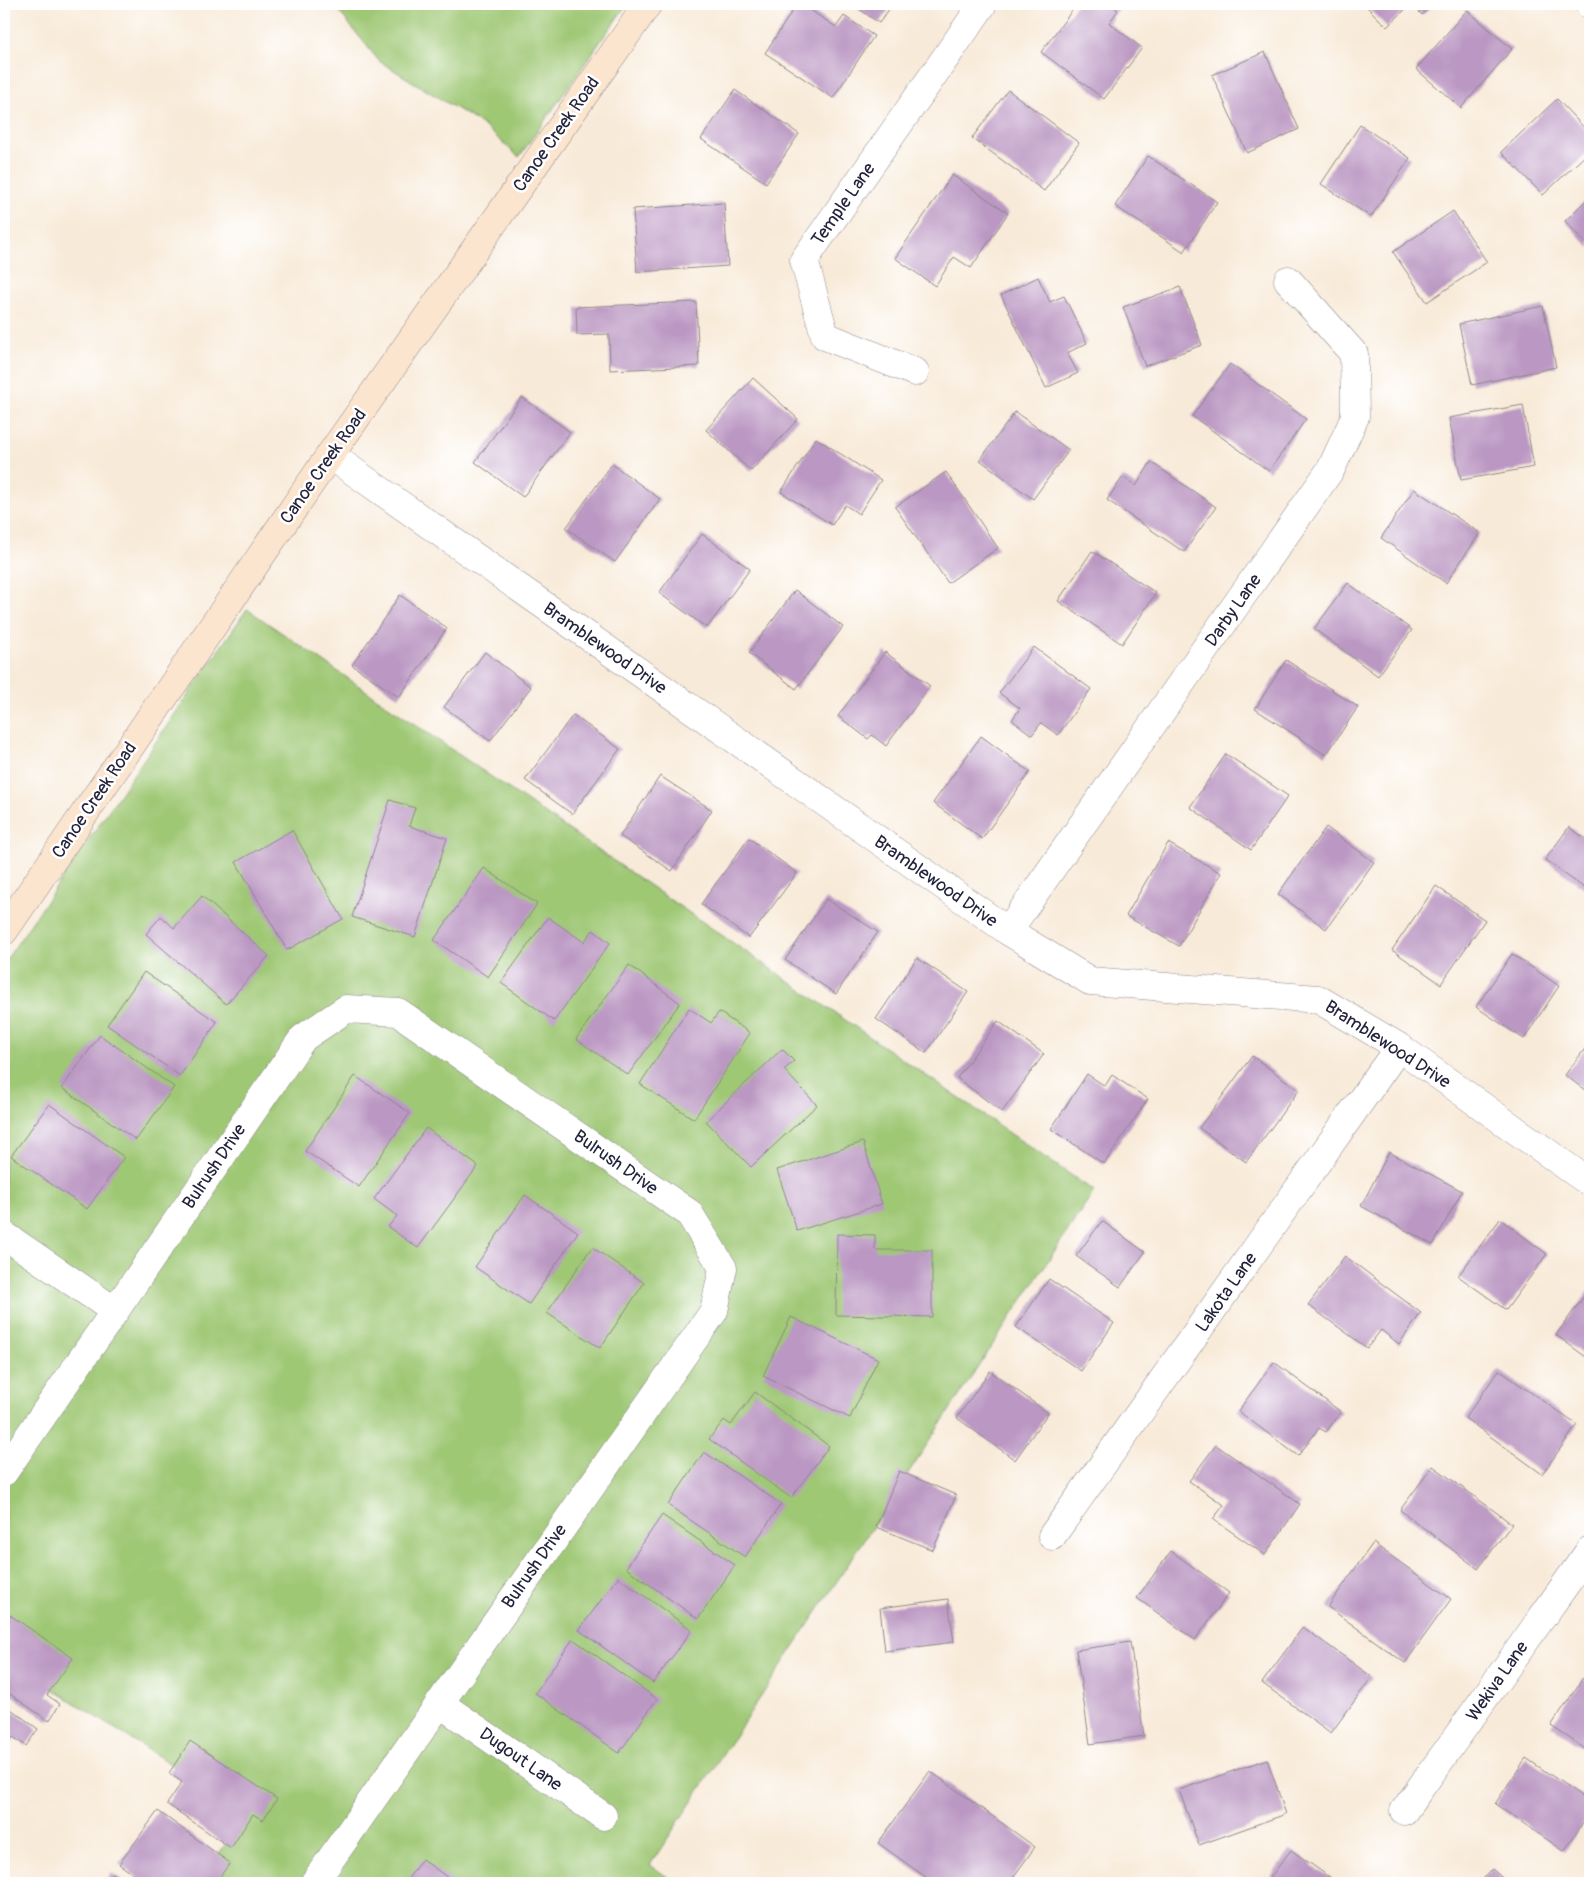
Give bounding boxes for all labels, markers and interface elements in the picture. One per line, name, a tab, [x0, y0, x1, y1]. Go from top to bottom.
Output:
street label: Canoe Creek Road	[508, 72, 605, 196]
street label: Temple Lane	[806, 158, 880, 250]
street label: Canoe Creek Road	[275, 404, 372, 528]
street label: Darby Lane	[1200, 569, 1267, 651]
street label: Bramblewood Drive	[538, 597, 671, 700]
street label: Canoe Creek Road	[47, 738, 142, 863]
street label: Bramblewood Drive	[869, 830, 1002, 933]
street label: Bramblewood Drive	[1320, 995, 1455, 1094]
street label: Bulrush Drive	[178, 1119, 251, 1213]
street label: Bulrush Drive	[569, 1125, 662, 1200]
street label: Lakota Lane	[1191, 1248, 1262, 1337]
street label: Bulrush Drive	[497, 1520, 572, 1613]
street label: Wekiva Lane	[1461, 1637, 1534, 1726]
street label: Dugout Lane	[475, 1722, 567, 1796]

